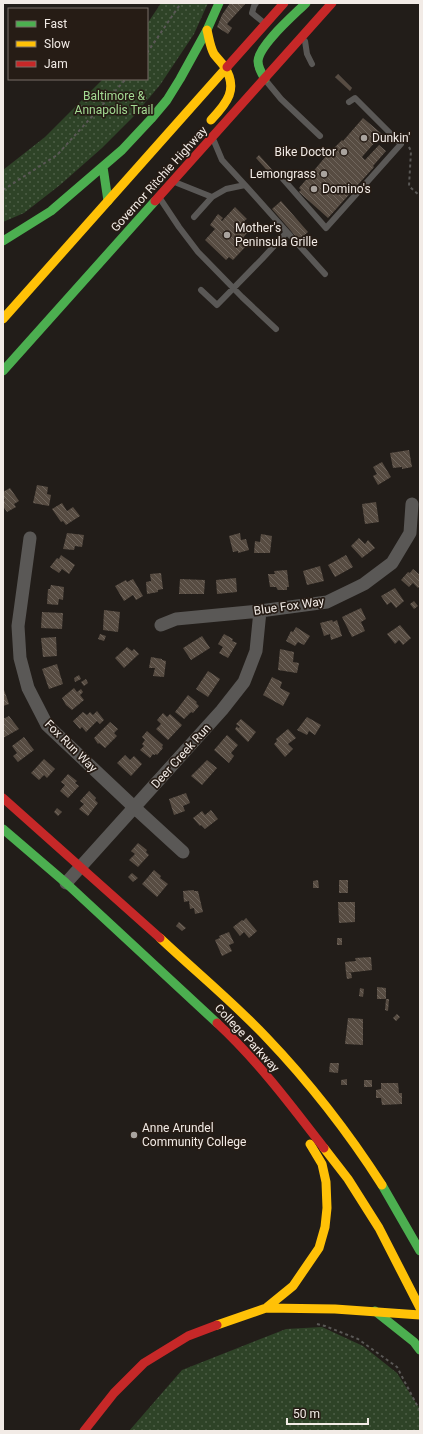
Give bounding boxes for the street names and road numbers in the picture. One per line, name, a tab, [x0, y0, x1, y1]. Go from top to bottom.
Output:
street label: Governor Ritchie Highway	[108, 123, 210, 235]
street label: Blue Fox Way	[253, 594, 325, 618]
street label: Fox Run Way	[42, 717, 100, 775]
street label: Deer Creek Run	[148, 721, 214, 791]
street label: College Parkway	[212, 1001, 282, 1075]

